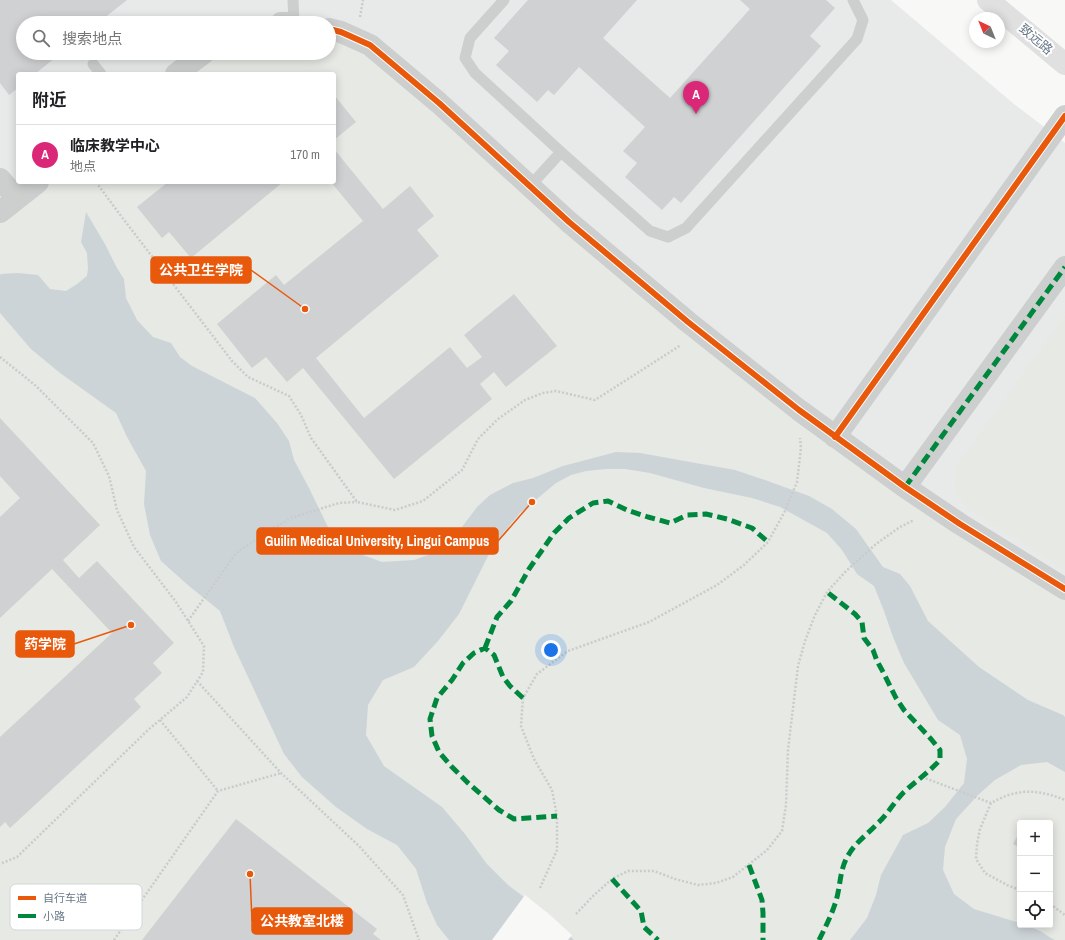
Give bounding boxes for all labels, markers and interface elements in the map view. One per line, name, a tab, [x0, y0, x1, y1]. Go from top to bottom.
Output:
north arrow	[969, 12, 1005, 48]
search box	[16, 16, 336, 60]
street label: 致远路	[1016, 20, 1056, 58]
icon: search	[30, 27, 52, 49]
text: 搜索地点	[62, 28, 122, 49]
pin: A	[683, 81, 709, 114]
text: 附近	[32, 88, 66, 111]
text: 临床教学中心	[70, 135, 160, 156]
text: A	[41, 146, 49, 163]
text: 170 m	[290, 146, 320, 163]
text: 地点	[70, 158, 96, 175]
callout: 公共卫生学院	[151, 257, 251, 283]
text: 公共卫生学院	[159, 261, 243, 279]
callout: Guilin Medical University, Lingui Campus	[257, 528, 498, 554]
text: Guilin Medical University, Lingui Campus	[264, 532, 490, 550]
callout: 药学院	[16, 631, 74, 657]
text: 药学院	[24, 635, 66, 653]
your location	[541, 640, 561, 660]
map controls	[1017, 820, 1053, 928]
button: +	[1017, 820, 1053, 856]
button: −	[1017, 856, 1053, 892]
legend	[10, 884, 142, 930]
text: 自行车道	[43, 891, 87, 905]
button: locate	[1017, 892, 1053, 928]
callout: 公共教室北楼	[252, 908, 352, 934]
text: 小路	[43, 909, 65, 923]
text: 公共教室北楼	[260, 912, 344, 930]

